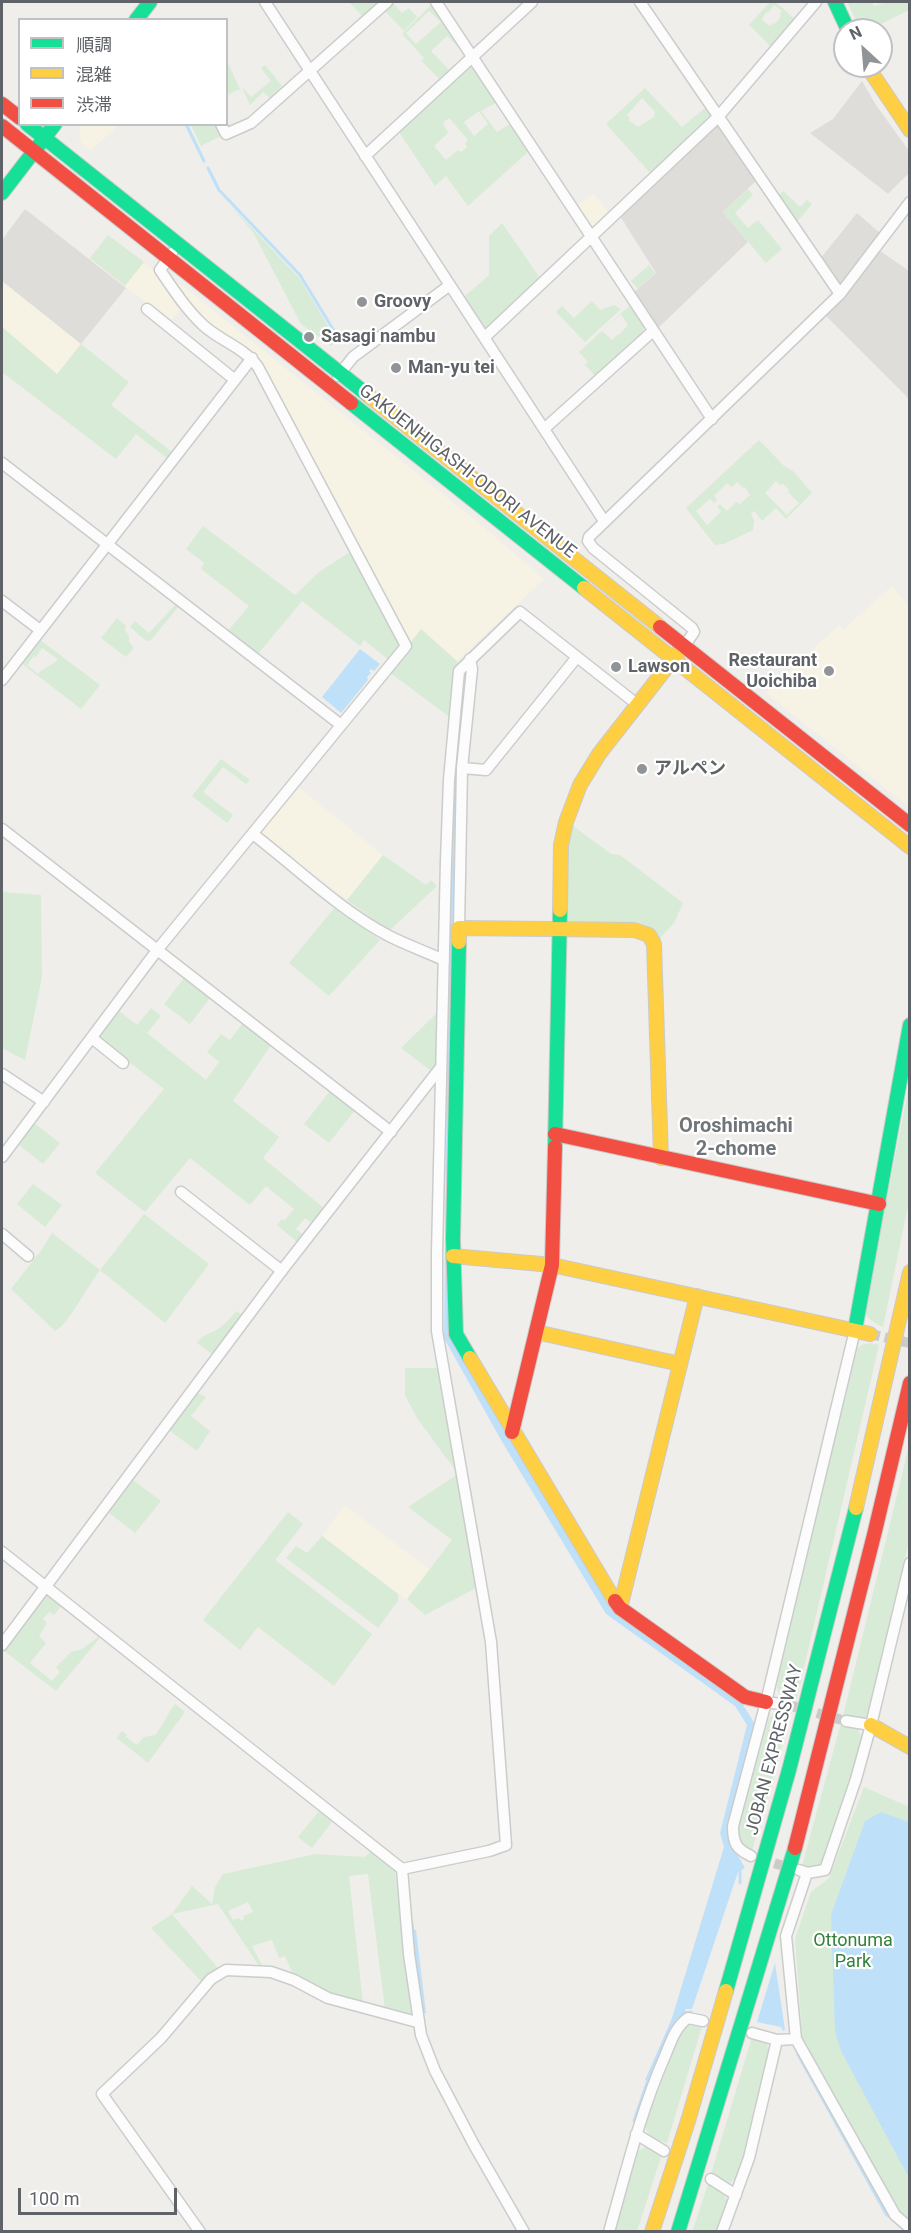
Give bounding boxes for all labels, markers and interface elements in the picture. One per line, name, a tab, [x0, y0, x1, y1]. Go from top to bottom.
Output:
legend	[18, 18, 228, 126]
north arrow	[833, 18, 893, 78]
text: N	[847, 22, 865, 44]
text: 順調	[76, 34, 112, 55]
text: 混雑	[76, 64, 112, 85]
text: 渋滞	[76, 94, 112, 115]
place label: Groovy	[374, 291, 431, 313]
marker: Groovy	[355, 295, 369, 309]
place label: Sasagi nambu	[321, 326, 436, 348]
marker: Sasagi nambu	[302, 330, 316, 344]
place label: Man-yu tei	[408, 357, 495, 379]
marker: Man-yu tei	[389, 361, 403, 375]
street label: GAKUENHIGASHI-ODORI AVENUE	[354, 380, 580, 564]
place label: Restaurant Uoichiba	[729, 650, 817, 692]
place label: Lawson	[628, 656, 690, 678]
marker: Lawson	[609, 660, 623, 674]
marker: Restaurant Uoichiba	[822, 664, 836, 678]
place label: アルペン	[654, 758, 726, 780]
marker: アルペン	[635, 762, 649, 776]
district label: Oroshimachi 2-chome	[679, 1115, 793, 1162]
street label: JOBAN EXPRESSWAY	[742, 1662, 808, 1838]
park label: Ottonuma Park	[813, 1930, 893, 1972]
scale bar	[21, 2176, 180, 2214]
text: 100 m	[29, 2188, 80, 2209]

